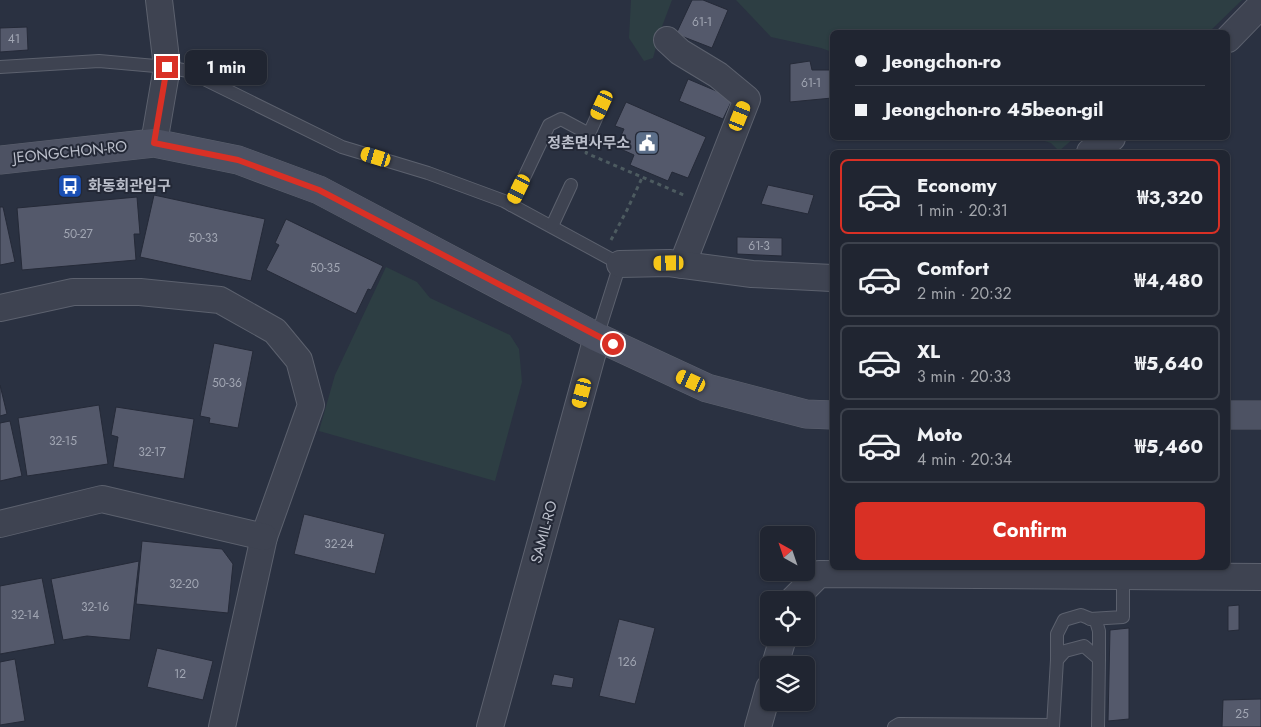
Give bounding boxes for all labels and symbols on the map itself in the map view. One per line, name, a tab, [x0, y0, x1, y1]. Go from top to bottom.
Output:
house number: 61-1	[692, 13, 712, 31]
house number: 41	[8, 30, 20, 48]
callout: 1 min	[184, 50, 267, 84]
route end	[156, 56, 178, 78]
house number: 61-1	[801, 74, 821, 92]
car	[588, 88, 615, 122]
car	[727, 99, 752, 133]
public building icon: 정촌면사무소	[634, 130, 660, 156]
place label: 정촌면사무소	[547, 132, 630, 154]
street label: JEONGCHON-RO	[10, 135, 128, 169]
car	[359, 145, 392, 169]
car	[505, 172, 532, 206]
bus stop icon: 화동회관입구	[57, 173, 83, 199]
place label: 화동회관입구	[88, 175, 171, 197]
house number: 50-27	[63, 225, 94, 243]
house number: 50-33	[188, 229, 218, 247]
house number: 61-3	[748, 237, 770, 255]
car	[653, 255, 684, 271]
house number: 50-35	[310, 259, 340, 277]
route start	[602, 333, 624, 355]
car	[674, 368, 707, 394]
house number: 50-36	[212, 374, 242, 392]
car	[570, 377, 593, 409]
house number: 32-15	[49, 432, 77, 450]
house number: 32-17	[138, 443, 166, 461]
street label: SAMIL-RO	[525, 498, 563, 566]
north arrow	[760, 526, 815, 581]
house number: 32-24	[324, 535, 354, 553]
house number: 32-20	[169, 575, 199, 593]
house number: 32-16	[81, 598, 109, 616]
house number: 32-14	[11, 606, 39, 624]
house number: 126	[617, 653, 637, 671]
house number: 12	[174, 665, 186, 683]
house number: 25	[1235, 705, 1249, 723]

